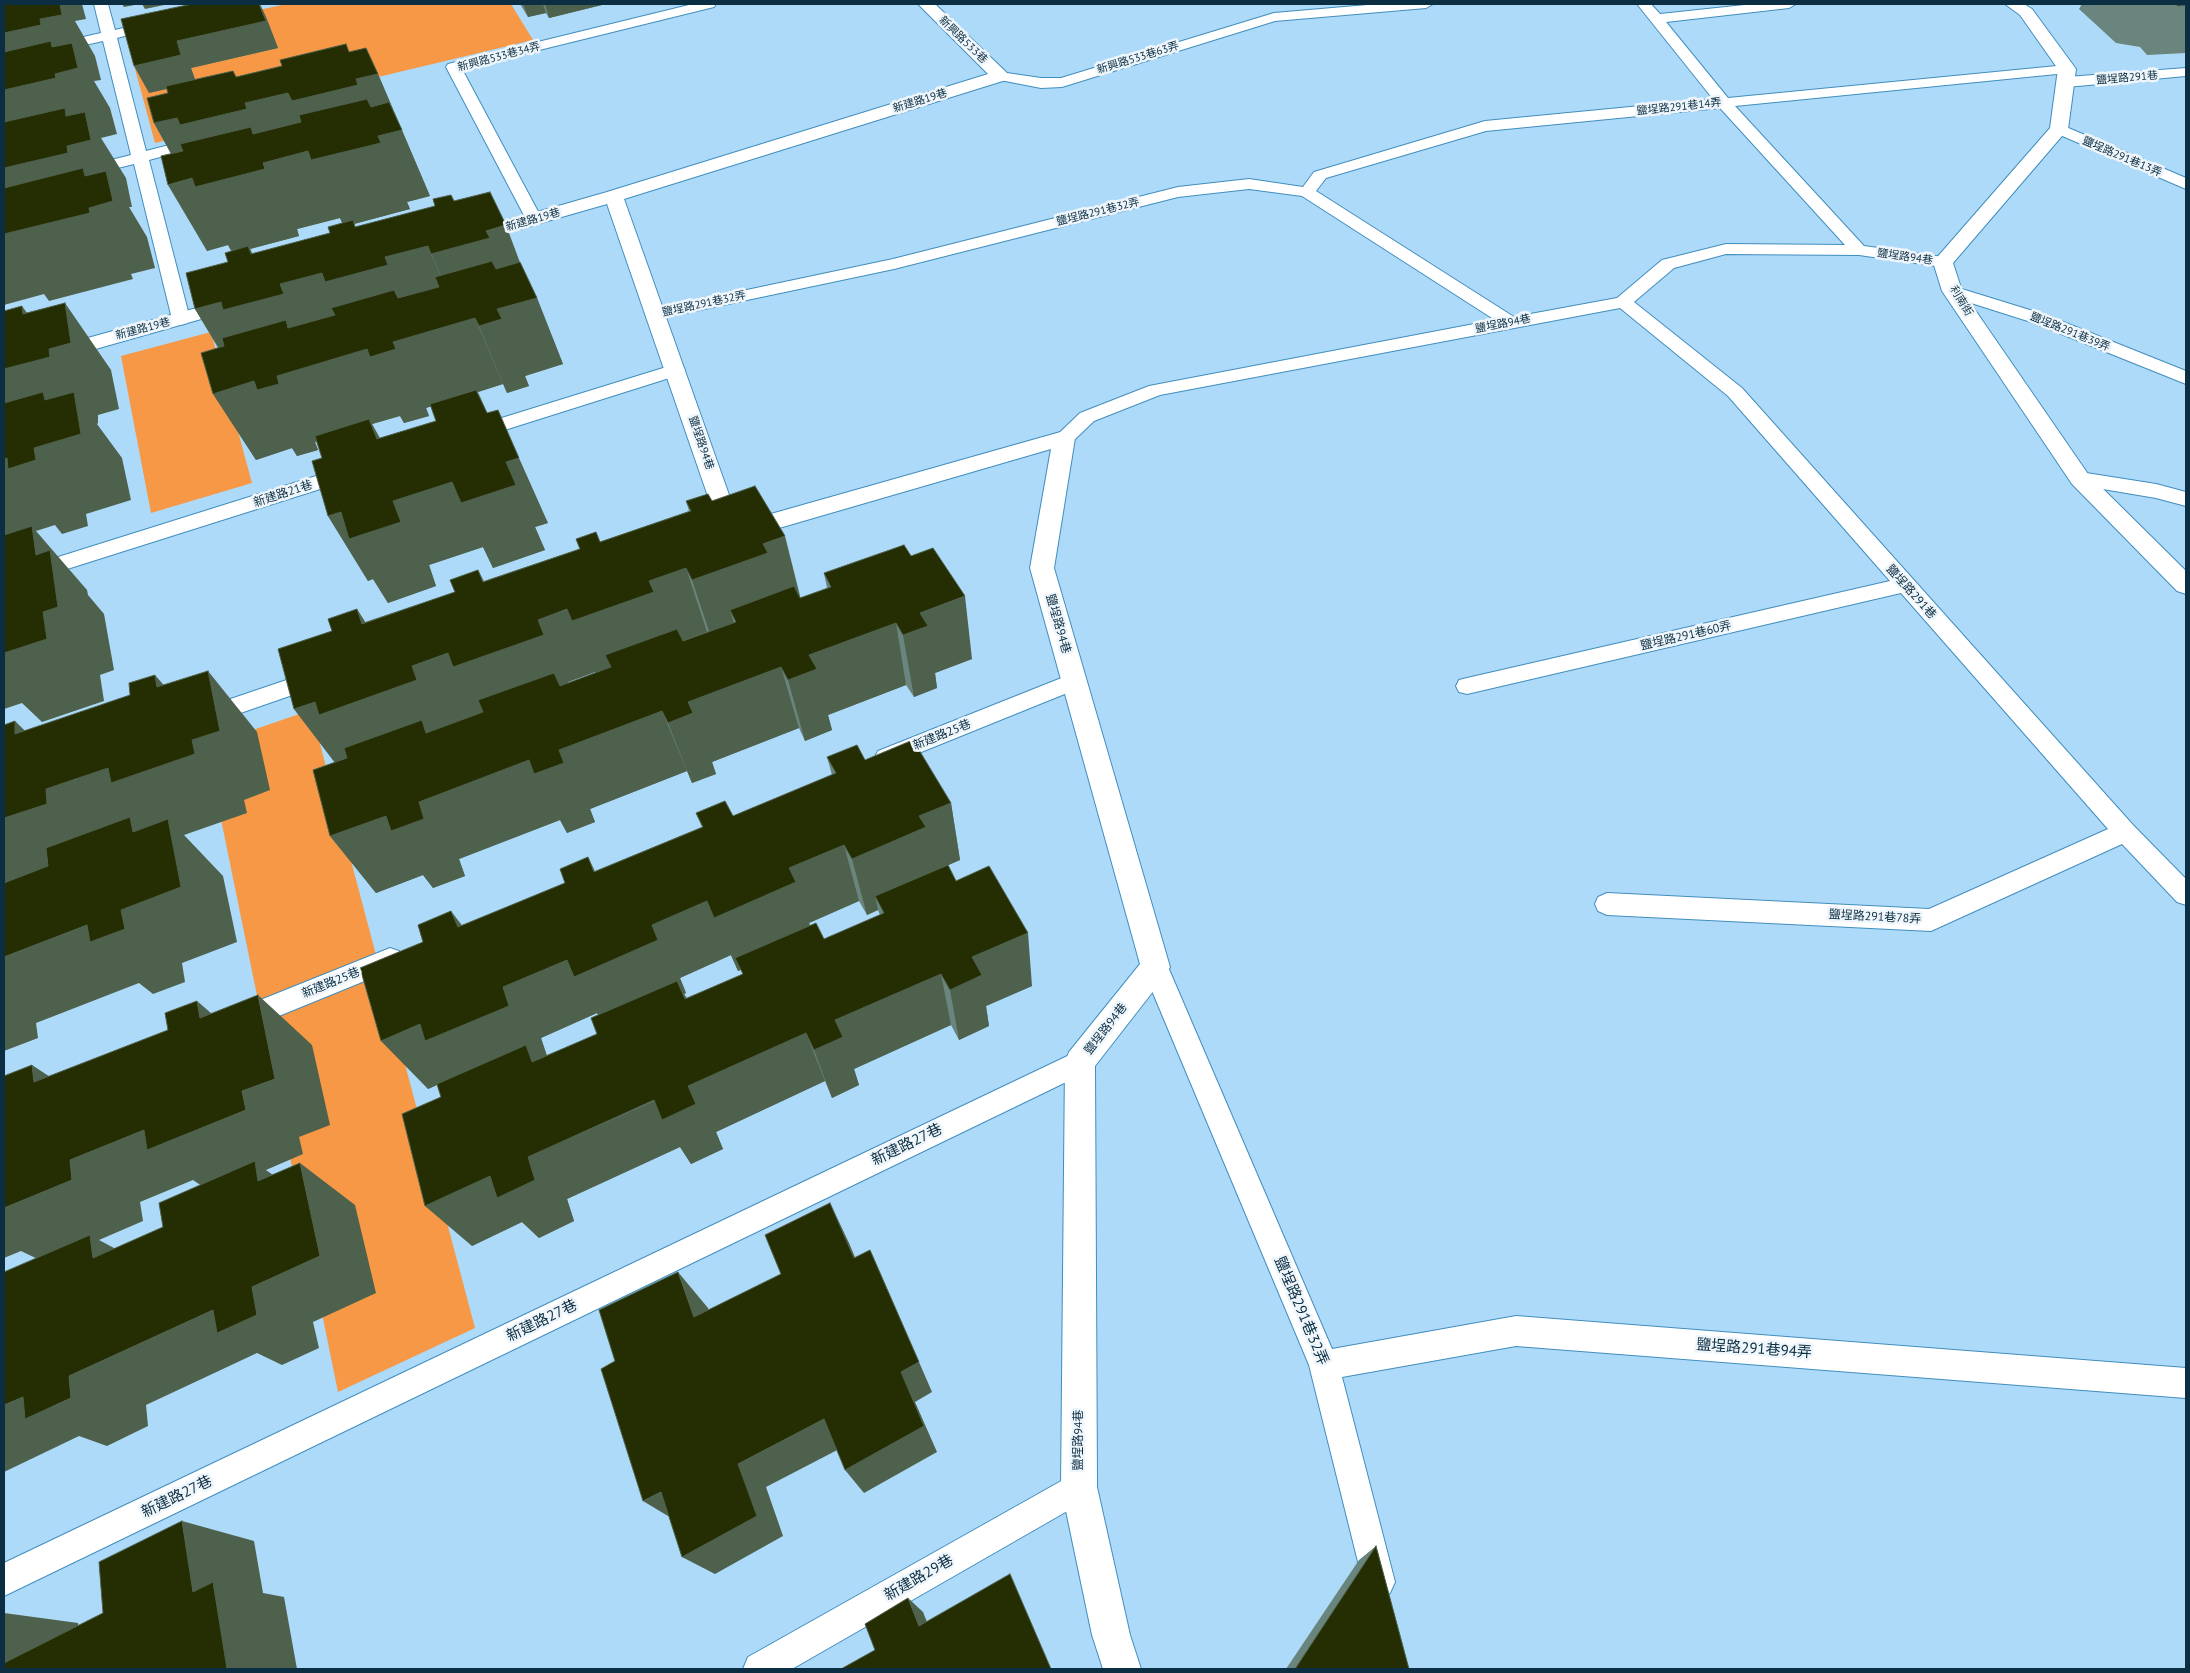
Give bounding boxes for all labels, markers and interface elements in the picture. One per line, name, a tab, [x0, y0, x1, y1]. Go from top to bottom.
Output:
street label: 新興路533巷	[936, 14, 990, 66]
street label: 新興路533巷63弄	[1095, 39, 1181, 77]
street label: 新興路533巷34弄	[456, 40, 542, 74]
street label: 鹽埕路291巷	[2096, 69, 2158, 87]
street label: 新建路19巷	[891, 87, 949, 115]
street label: 鹽埕路291巷14弄	[1636, 96, 1722, 118]
street label: 鹽埕路291巷13弄	[2080, 134, 2164, 180]
street label: 鹽埕路291巷32弄	[1055, 195, 1141, 229]
street label: 新建路19巷	[504, 206, 562, 234]
street label: 鹽埕路94巷	[1876, 247, 1934, 267]
street label: 利南街	[1947, 283, 1975, 319]
street label: 鹽埕路291巷32弄	[661, 289, 747, 319]
street label: 鹽埕路291巷39弄	[2028, 310, 2112, 354]
street label: 鹽埕路94巷	[1474, 312, 1532, 336]
street label: 新建路19巷	[114, 315, 172, 343]
street label: 鹽埕路94巷	[686, 414, 716, 472]
street label: 新建路21巷	[252, 478, 314, 510]
street label: 鹽埕路291巷	[1883, 562, 1939, 622]
street label: 鹽埕路94巷	[1043, 593, 1073, 655]
street label: 鹽埕路291巷60弄	[1639, 619, 1733, 653]
street label: 新建路25巷	[911, 717, 973, 753]
street label: 鹽埕路291巷78弄	[1828, 907, 1922, 927]
street label: 新建路25巷	[300, 965, 362, 1001]
street label: 鹽埕路94巷	[1082, 1001, 1130, 1057]
street label: 新建路27巷	[869, 1120, 945, 1170]
street label: 鹽埕路291巷32弄	[1270, 1254, 1332, 1368]
street label: 新建路27巷	[504, 1296, 580, 1346]
street label: 鹽埕路291巷94弄	[1696, 1336, 1812, 1362]
street label: 鹽埕路94巷	[1072, 1409, 1086, 1471]
street label: 新建路27巷	[139, 1472, 215, 1522]
street label: 新建路29巷	[881, 1551, 957, 1605]

